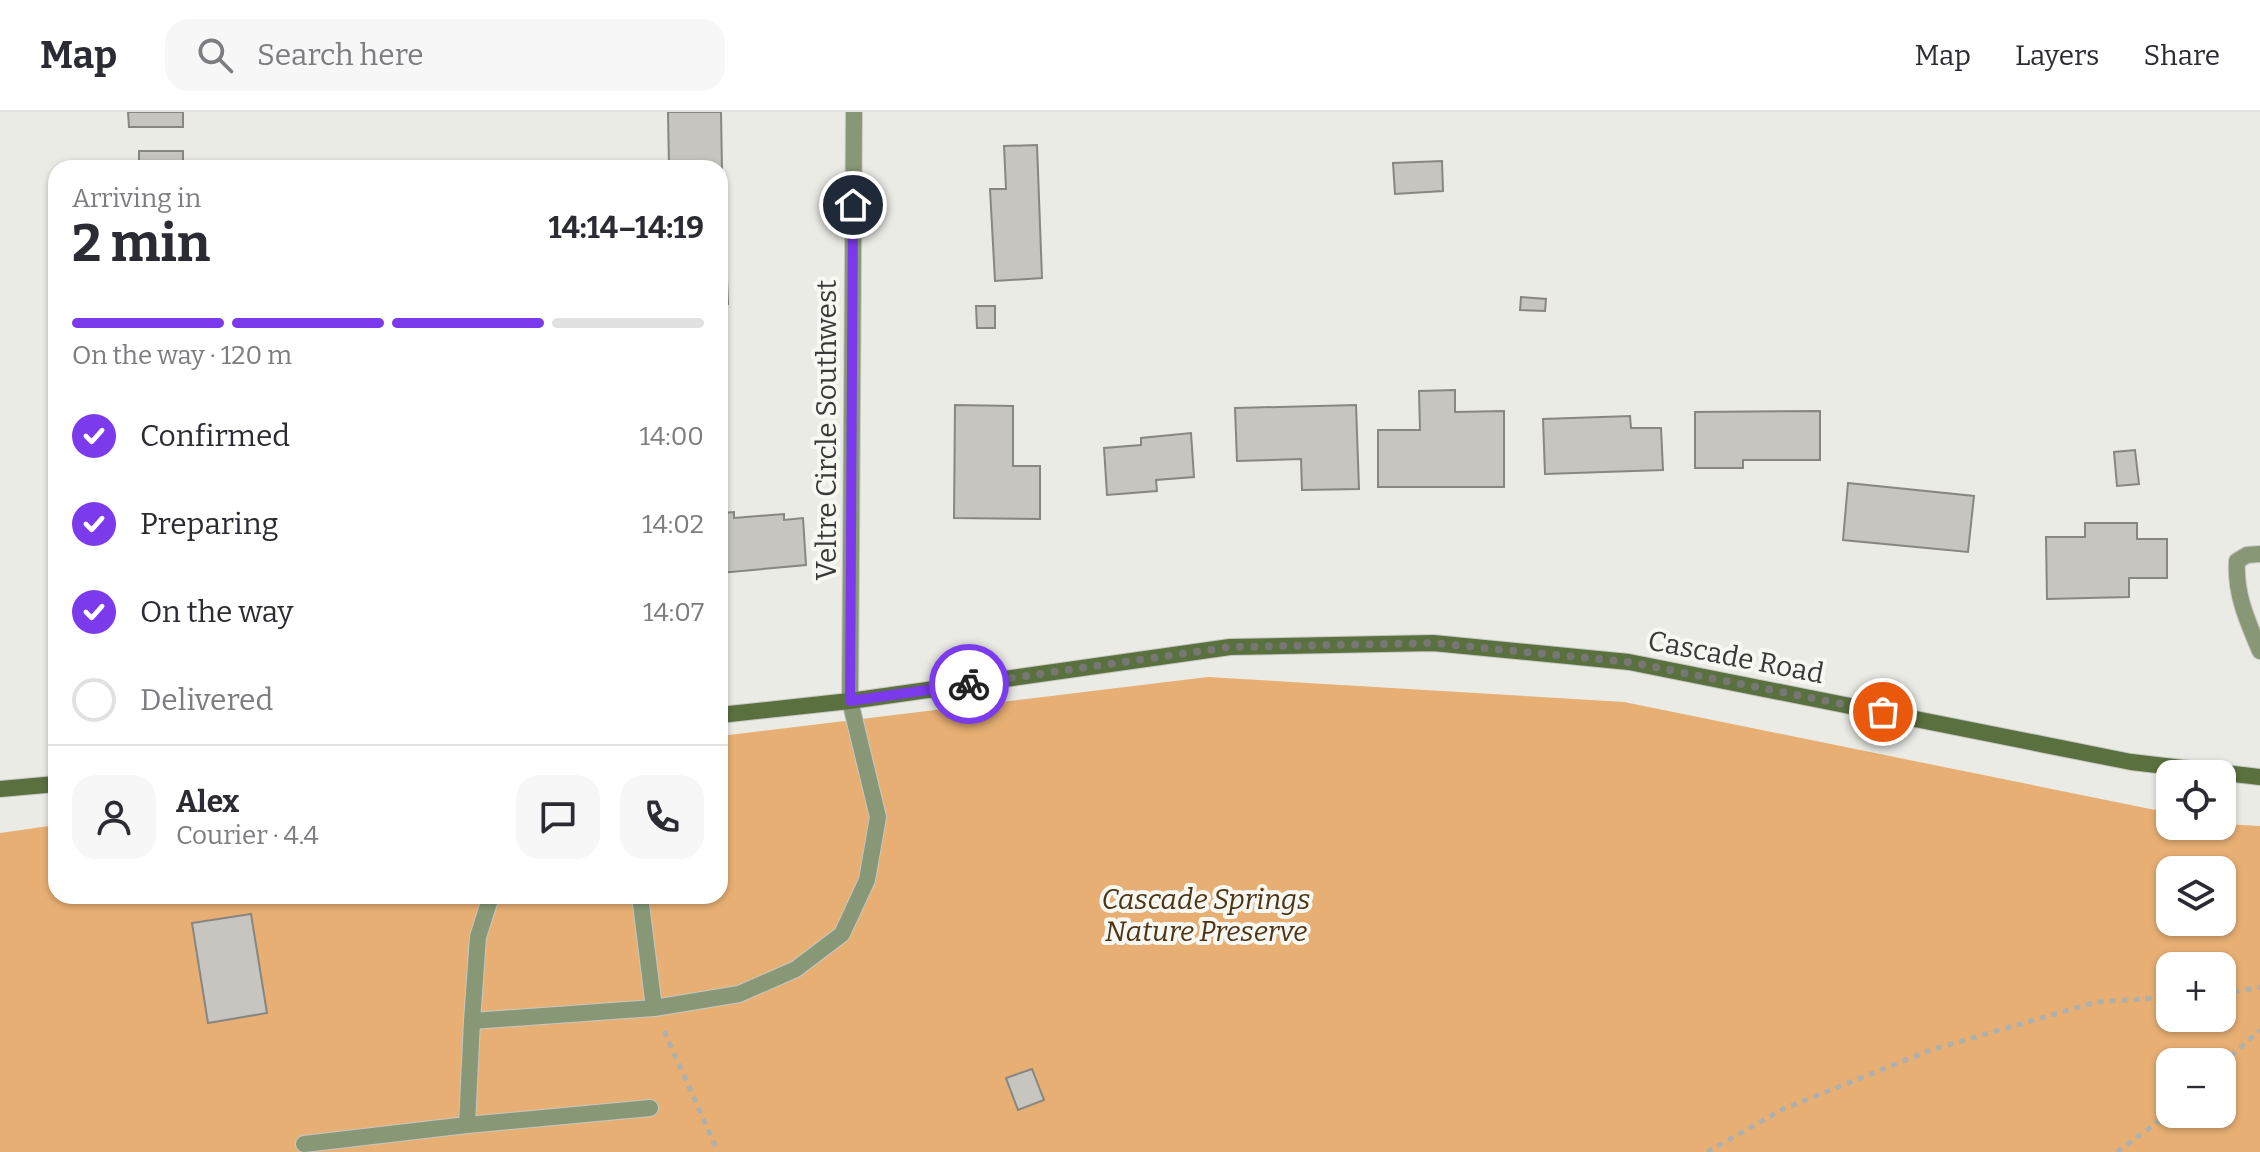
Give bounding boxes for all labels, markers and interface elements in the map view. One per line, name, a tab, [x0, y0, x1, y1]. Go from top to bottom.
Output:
search box	[165, 19, 725, 91]
text: Map	[40, 32, 117, 78]
icon: search	[193, 33, 237, 77]
text: Search here	[257, 37, 424, 73]
text: Map	[1914, 39, 1971, 72]
text: Layers	[2015, 39, 2099, 72]
text: Share	[2143, 39, 2220, 72]
pin	[819, 171, 887, 239]
text: Arriving in	[72, 183, 201, 214]
icon: home	[831, 183, 875, 227]
text: 14:14–14:19	[549, 210, 704, 246]
text: 2 min	[72, 212, 210, 275]
street label: Veltre Circle Southwest	[810, 280, 843, 580]
text: On the way · 120 m	[72, 340, 292, 371]
icon: check	[72, 414, 116, 458]
text: Confirmed	[140, 418, 290, 454]
text: 14:00	[639, 421, 704, 452]
icon: check	[72, 502, 116, 546]
text: Preparing	[140, 506, 278, 542]
text: 14:02	[642, 509, 704, 540]
icon: check	[72, 590, 116, 634]
text: On the way	[140, 594, 293, 630]
text: 14:07	[643, 597, 704, 628]
street label: Cascade Road	[1645, 624, 1827, 690]
courier	[929, 644, 1009, 724]
icon: bike	[947, 662, 991, 706]
pin	[1849, 678, 1917, 746]
text: Delivered	[140, 682, 273, 718]
icon: bag	[1861, 690, 1905, 734]
map controls	[2156, 760, 2236, 1128]
button: locate	[2156, 760, 2236, 840]
button: person	[72, 775, 156, 859]
button: chat	[516, 775, 600, 859]
button: phone	[620, 775, 704, 859]
text: Alex	[176, 784, 239, 820]
text: Courier · 4.4	[176, 820, 319, 851]
button: layers	[2156, 856, 2236, 936]
park label: Cascade Springs Nature Preserve	[1102, 883, 1310, 948]
button: +	[2156, 952, 2236, 1032]
button: −	[2156, 1048, 2236, 1128]

